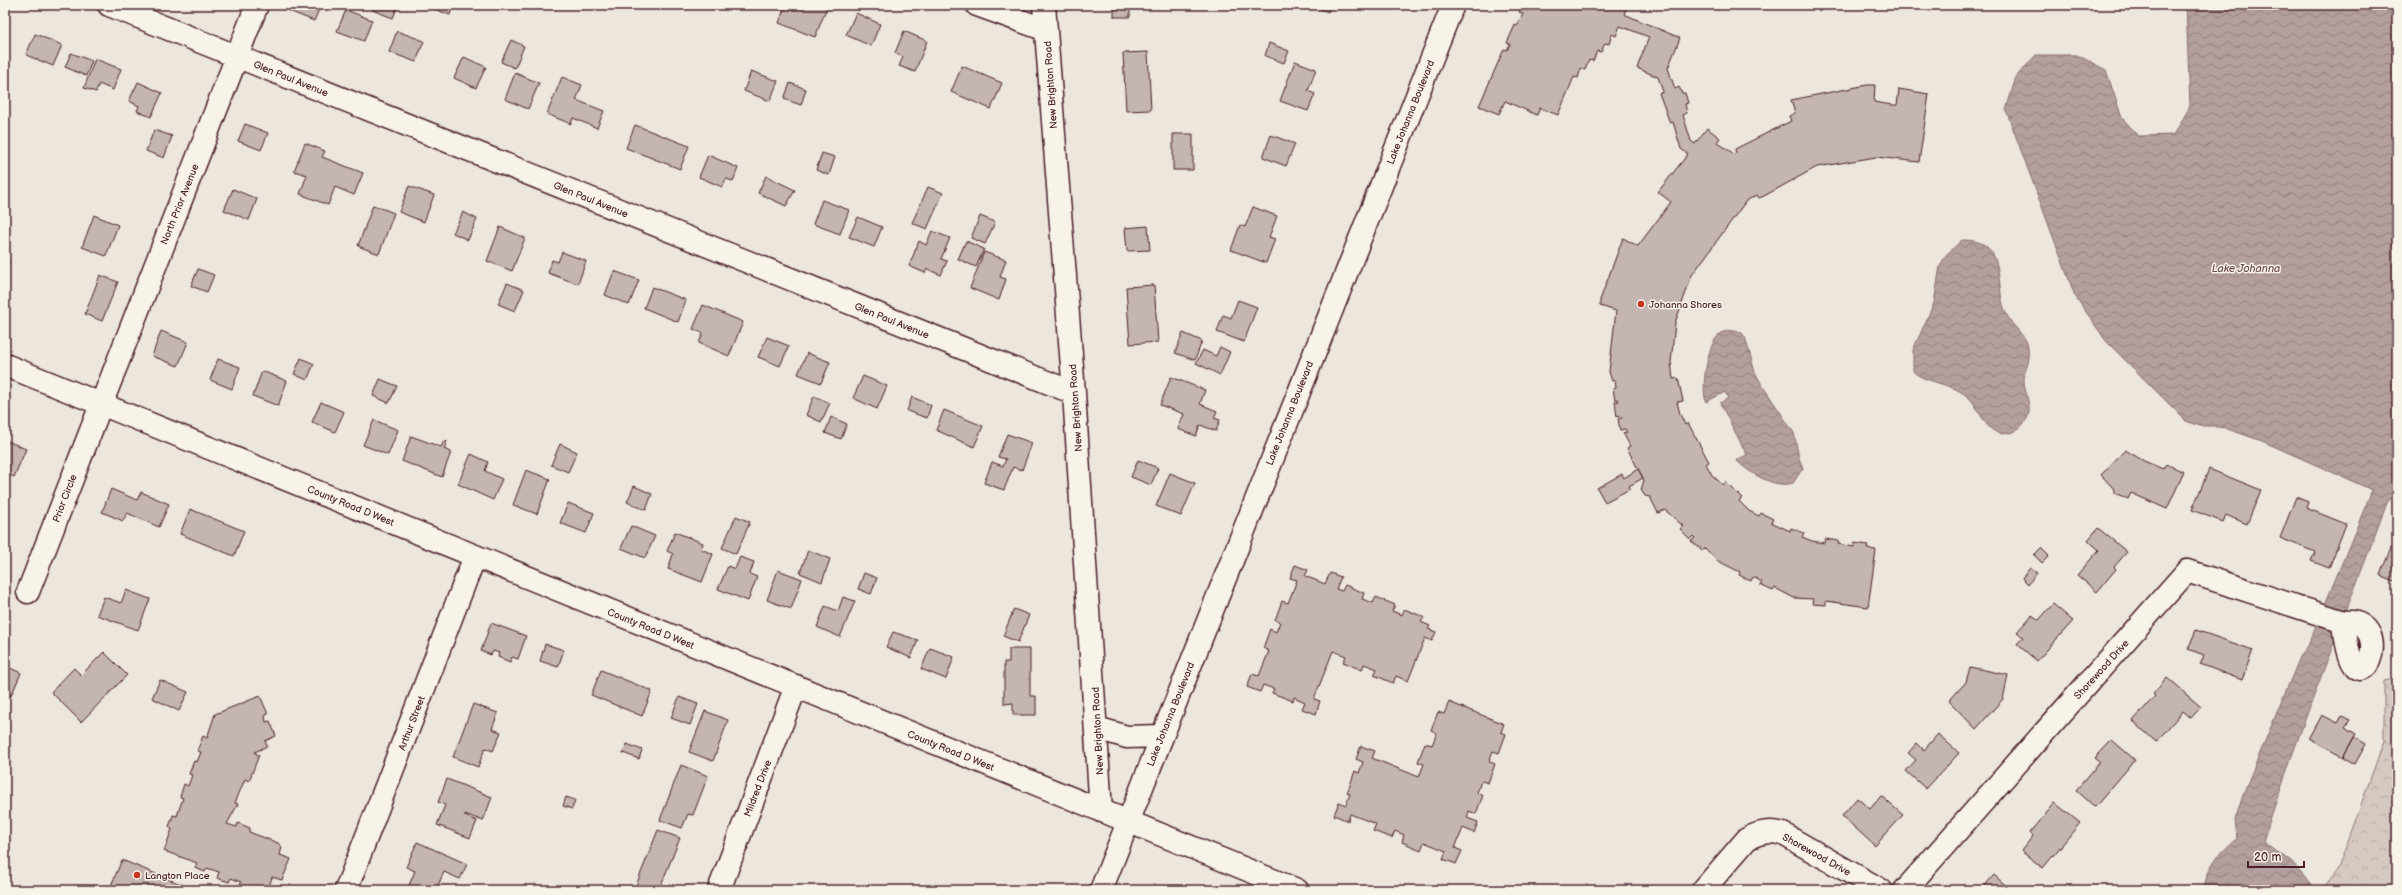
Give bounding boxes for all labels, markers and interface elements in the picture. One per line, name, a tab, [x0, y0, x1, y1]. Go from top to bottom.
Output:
street label: New Brighton Road	[1042, 40, 1060, 129]
street label: Glen Paul Avenue	[252, 58, 330, 99]
street label: Lake Johanna Boulevard	[1385, 58, 1437, 166]
street label: North Prior Avenue	[158, 162, 202, 246]
street label: Glen Paul Avenue	[552, 179, 630, 220]
water label: Lake Johanna	[2212, 262, 2280, 275]
marker: Johanna Shores	[1636, 299, 1646, 309]
place label: Johanna Shores	[1649, 299, 1722, 311]
street label: Glen Paul Avenue	[853, 300, 931, 341]
street label: Lake Johanna Boulevard	[1264, 359, 1316, 467]
street label: New Brighton Road	[1067, 363, 1085, 452]
street label: Prior Circle	[50, 473, 80, 524]
street label: County Road D West	[305, 483, 396, 529]
street label: County Road D West	[605, 606, 696, 652]
street label: Shorewood Drive	[2072, 637, 2132, 702]
street label: Lake Johanna Boulevard	[1145, 660, 1197, 768]
street label: New Brighton Road	[1090, 686, 1106, 775]
street label: Arthur Street	[396, 694, 428, 752]
street label: County Road D West	[905, 728, 996, 774]
street label: Mildred Drive	[742, 758, 774, 819]
street label: Shorewood Drive	[1780, 831, 1853, 879]
scale bar	[2248, 843, 2304, 869]
text: 20 m	[2254, 850, 2281, 865]
marker: Langton Place	[132, 870, 142, 880]
place label: Langton Place	[145, 870, 210, 882]

